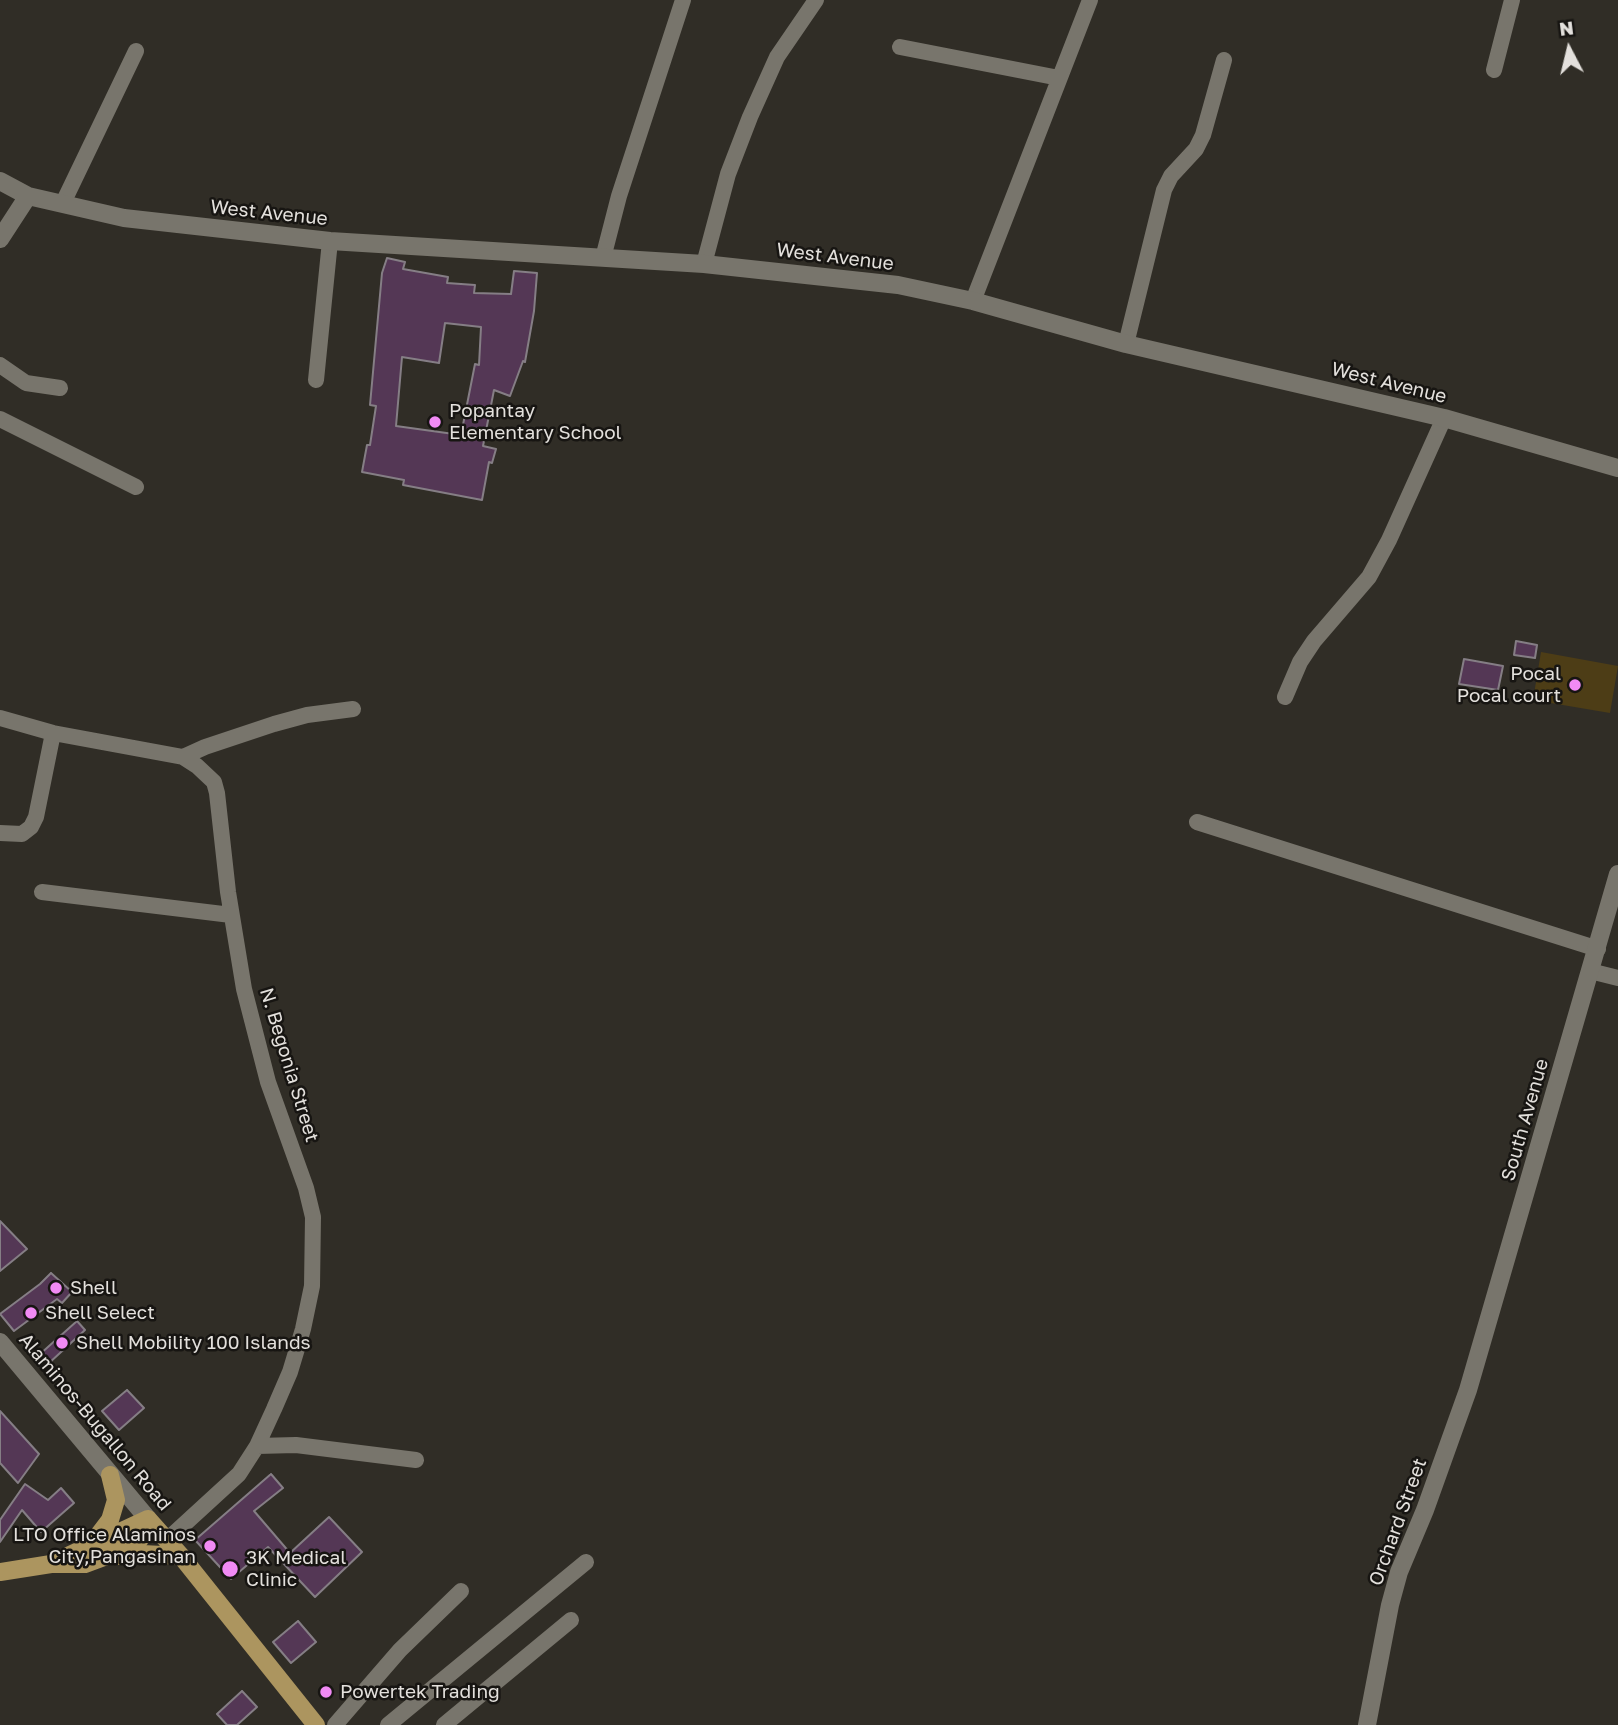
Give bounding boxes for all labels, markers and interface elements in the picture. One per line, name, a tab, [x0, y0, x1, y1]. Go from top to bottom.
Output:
north arrow	[1534, 14, 1604, 84]
text: N	[1558, 15, 1575, 40]
street label: West Avenue	[209, 195, 329, 231]
street label: West Avenue	[775, 238, 895, 276]
street label: West Avenue	[1329, 358, 1449, 408]
place label: Popantay Elementary School	[449, 400, 622, 444]
marker: Popantay Elementary School	[427, 414, 443, 430]
place label: Pocal Pocal court	[1457, 663, 1561, 707]
marker: Pocal Pocal court	[1567, 677, 1583, 693]
street label: N. Begonia Street	[255, 985, 323, 1145]
street label: South Avenue	[1497, 1056, 1553, 1184]
place label: Shell	[70, 1277, 117, 1299]
marker: Shell	[48, 1280, 64, 1296]
place label: Shell Select	[45, 1302, 155, 1324]
marker: Shell Select	[23, 1305, 39, 1321]
street label: Alaminos-Bugallon Road	[14, 1329, 176, 1515]
place label: Shell Mobility 100 Islands	[76, 1332, 311, 1354]
marker: Shell Mobility 100 Islands	[54, 1335, 70, 1351]
street label: Orchard Street	[1364, 1455, 1432, 1589]
place label: LTO Office Alaminos City,Pangasinan	[13, 1524, 196, 1568]
marker: LTO Office Alaminos City,Pangasinan	[202, 1538, 218, 1554]
place label: 3K Medical Clinic	[246, 1547, 346, 1591]
marker: 3K Medical Clinic	[220, 1559, 240, 1579]
place label: Powertek Trading	[340, 1681, 500, 1703]
marker: Powertek Trading	[318, 1684, 334, 1700]

